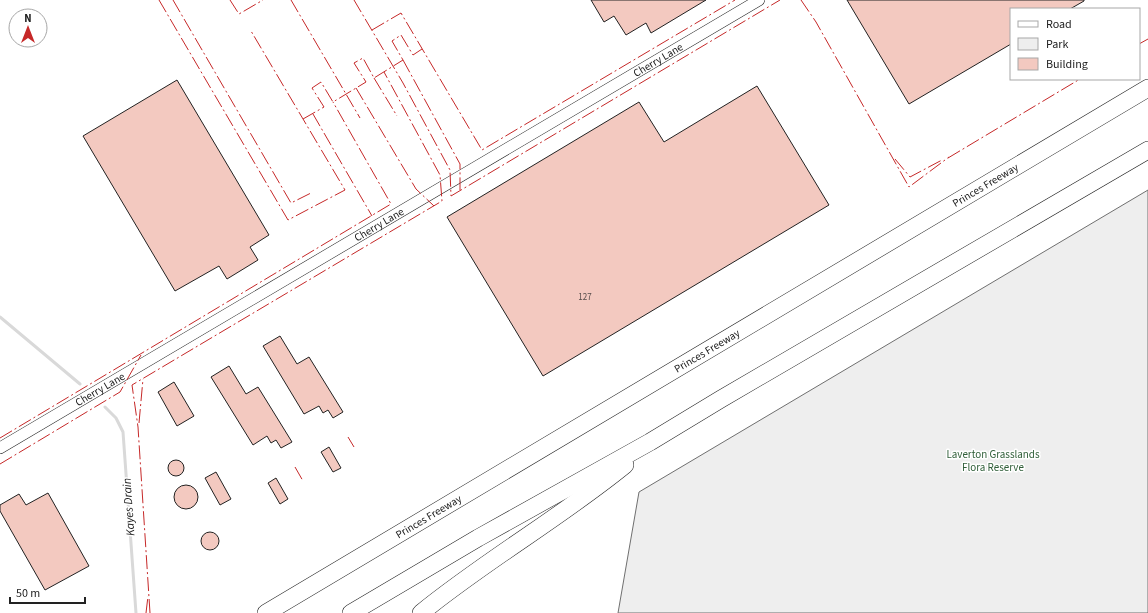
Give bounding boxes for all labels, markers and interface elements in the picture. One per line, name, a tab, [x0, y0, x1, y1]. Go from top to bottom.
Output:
north arrow	[8, 8, 48, 48]
legend	[1010, 8, 1140, 80]
text: N	[24, 11, 32, 26]
text: Road	[1046, 16, 1072, 33]
text: Park	[1046, 36, 1068, 53]
street label: Cherry Lane	[630, 39, 686, 80]
text: Building	[1046, 56, 1088, 73]
street label: Princes Freeway	[949, 159, 1021, 210]
street label: Cherry Lane	[351, 204, 407, 245]
house number: 127	[578, 291, 592, 304]
street label: Princes Freeway	[671, 325, 743, 376]
street label: Cherry Lane	[72, 368, 128, 410]
park label: Laverton Grasslands Flora Reserve	[946, 447, 1040, 475]
water label: Kayes Drain	[118, 477, 140, 537]
street label: Princes Freeway	[393, 491, 464, 542]
scale bar	[10, 579, 85, 605]
text: 50 m	[16, 585, 40, 602]

